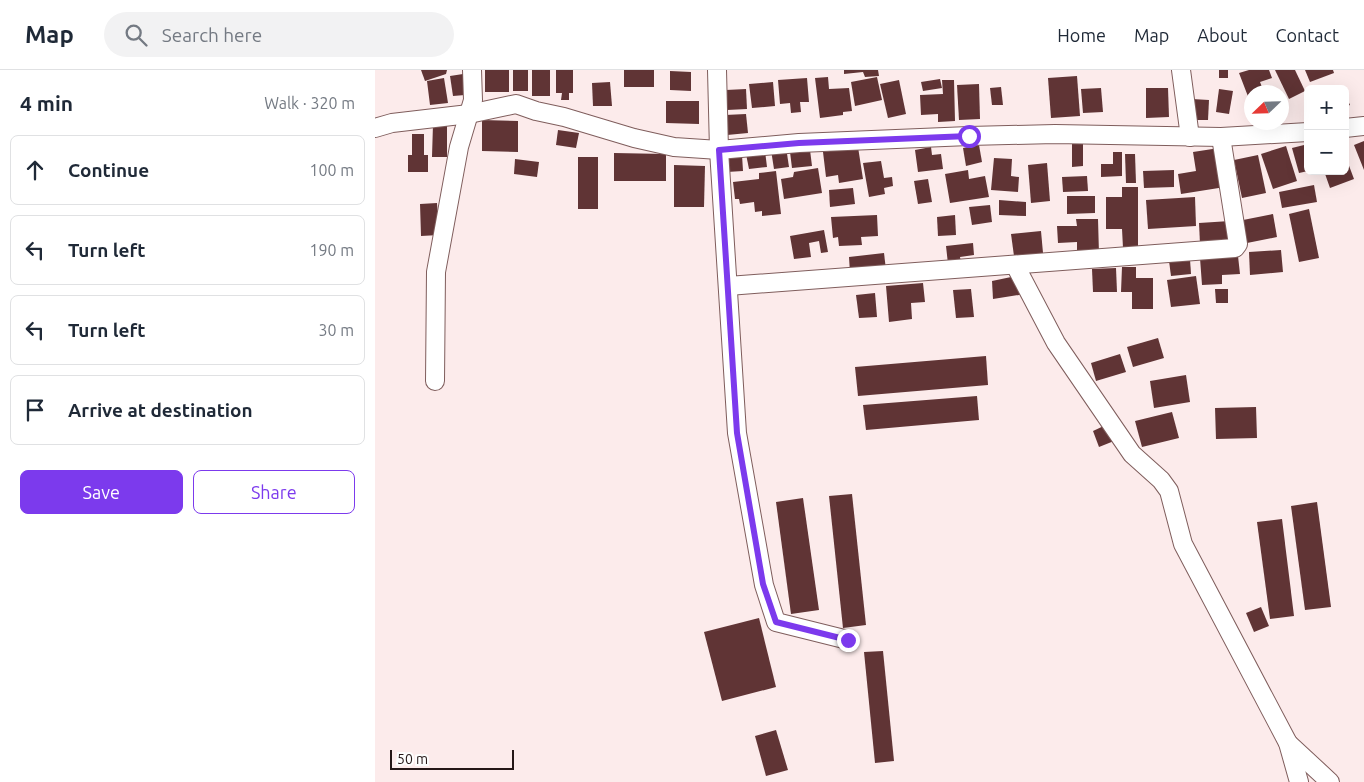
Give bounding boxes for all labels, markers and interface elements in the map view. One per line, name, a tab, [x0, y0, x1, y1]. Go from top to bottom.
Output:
search box	[104, 12, 454, 57]
text: Map	[25, 21, 74, 48]
icon: search	[122, 21, 150, 49]
text: Search here	[162, 24, 262, 46]
text: Home	[1057, 25, 1106, 45]
text: Map	[1134, 25, 1169, 45]
text: About	[1197, 25, 1247, 45]
text: Contact	[1275, 25, 1339, 45]
north arrow	[1244, 85, 1289, 130]
map controls	[1304, 85, 1349, 175]
button: +	[1304, 85, 1349, 130]
text: 4 min	[20, 91, 73, 115]
text: Walk · 320 m	[264, 94, 355, 112]
route start	[958, 125, 981, 148]
button: −	[1304, 130, 1349, 175]
icon: ahead	[21, 156, 49, 184]
text: Continue	[68, 159, 149, 181]
text: 100 m	[309, 161, 354, 179]
icon: left	[21, 236, 49, 264]
text: Turn left	[68, 239, 146, 261]
text: 190 m	[309, 241, 354, 259]
icon: left	[21, 316, 49, 344]
text: Turn left	[68, 319, 146, 341]
text: 30 m	[318, 321, 354, 339]
icon: arrive	[21, 396, 49, 424]
text: Arrive at destination	[68, 399, 253, 421]
button: Save	[20, 470, 183, 514]
button: Share	[193, 470, 355, 514]
route end	[837, 629, 860, 652]
scale bar	[390, 747, 514, 770]
text: 50 m	[397, 751, 428, 767]

